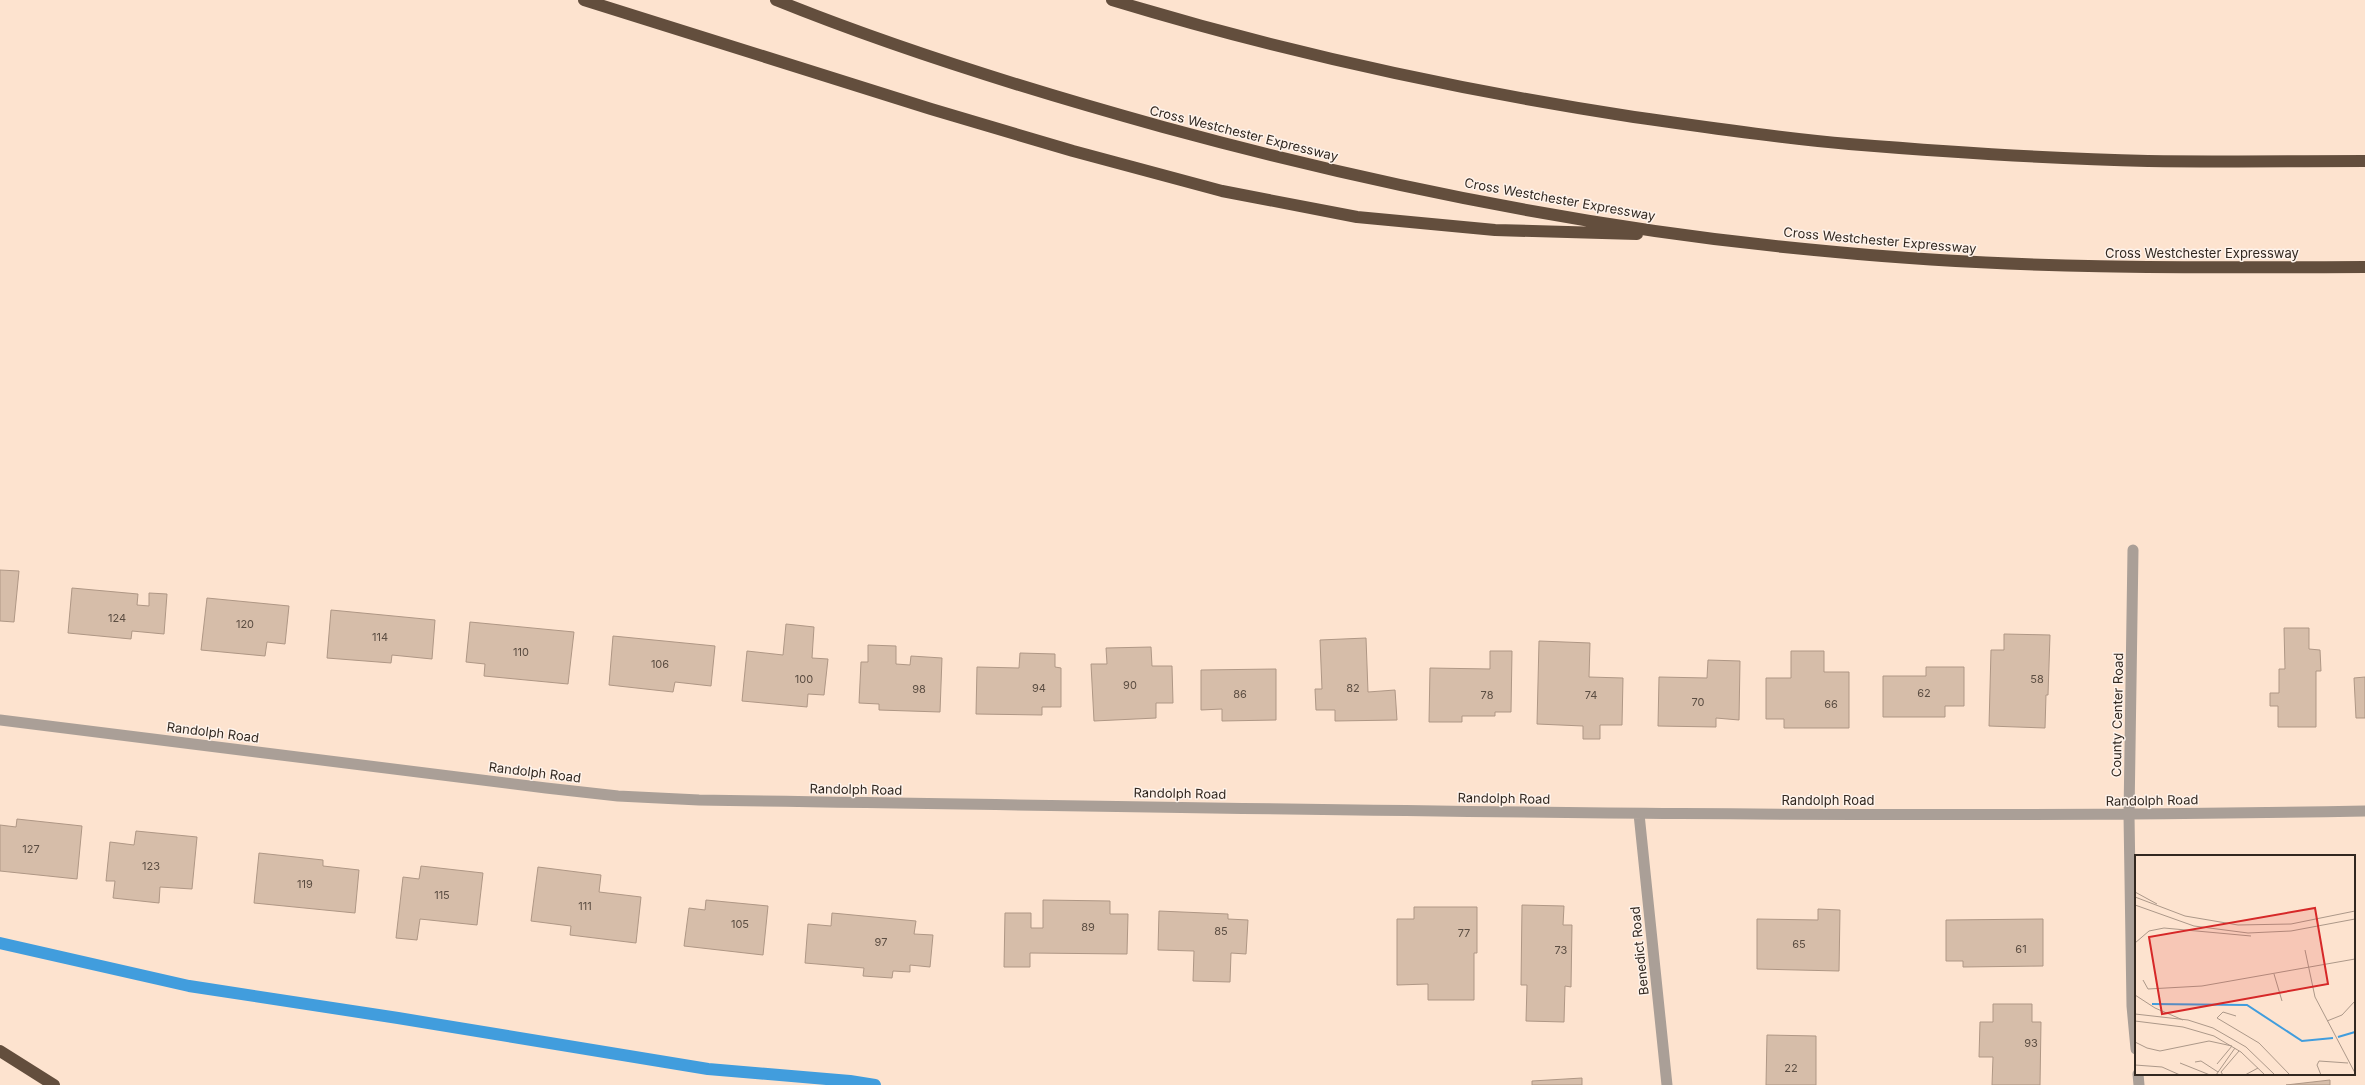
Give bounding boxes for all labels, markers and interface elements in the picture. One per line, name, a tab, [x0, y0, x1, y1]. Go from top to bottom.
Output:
street label: Cross Westchester Expressway	[1148, 102, 1340, 164]
street label: Cross Westchester Expressway	[1463, 174, 1657, 224]
street label: Cross Westchester Expressway	[1783, 224, 1977, 256]
street label: Cross Westchester Expressway	[2105, 245, 2299, 261]
house number: 124	[108, 611, 126, 625]
house number: 120	[236, 617, 254, 631]
house number: 114	[372, 630, 388, 644]
house number: 110	[513, 645, 529, 659]
street label: County Center Road	[2108, 653, 2126, 777]
house number: 106	[651, 657, 669, 671]
house number: 100	[795, 672, 813, 686]
house number: 58	[2030, 672, 2044, 686]
house number: 90	[1123, 678, 1137, 692]
house number: 94	[1032, 681, 1046, 695]
house number: 82	[1346, 681, 1360, 695]
house number: 98	[912, 682, 926, 696]
house number: 62	[1917, 686, 1931, 700]
house number: 86	[1233, 687, 1247, 701]
house number: 78	[1481, 688, 1494, 702]
house number: 74	[1585, 688, 1597, 702]
house number: 70	[1692, 695, 1705, 709]
house number: 66	[1824, 697, 1838, 711]
street label: Randolph Road	[166, 718, 260, 746]
street label: Randolph Road	[488, 758, 582, 786]
street label: Randolph Road	[809, 780, 903, 798]
street label: Randolph Road	[1133, 784, 1227, 802]
street label: Randolph Road	[1457, 789, 1551, 807]
street label: Randolph Road	[2105, 791, 2199, 809]
street label: Randolph Road	[1782, 792, 1874, 808]
house number: 127	[22, 842, 40, 856]
inset map	[2135, 855, 2355, 1075]
house number: 123	[142, 859, 160, 873]
house number: 119	[297, 877, 313, 891]
house number: 115	[434, 888, 450, 902]
house number: 111	[578, 899, 592, 913]
street label: Benedict Road	[1626, 906, 1652, 996]
house number: 105	[731, 917, 749, 931]
house number: 89	[1081, 920, 1095, 934]
house number: 85	[1214, 924, 1228, 938]
house number: 77	[1458, 926, 1470, 940]
house number: 97	[875, 935, 887, 949]
house number: 65	[1792, 937, 1806, 951]
house number: 61	[2015, 942, 2027, 956]
house number: 73	[1555, 943, 1568, 957]
house number: 93	[2024, 1036, 2038, 1050]
house number: 22	[1784, 1061, 1798, 1075]

